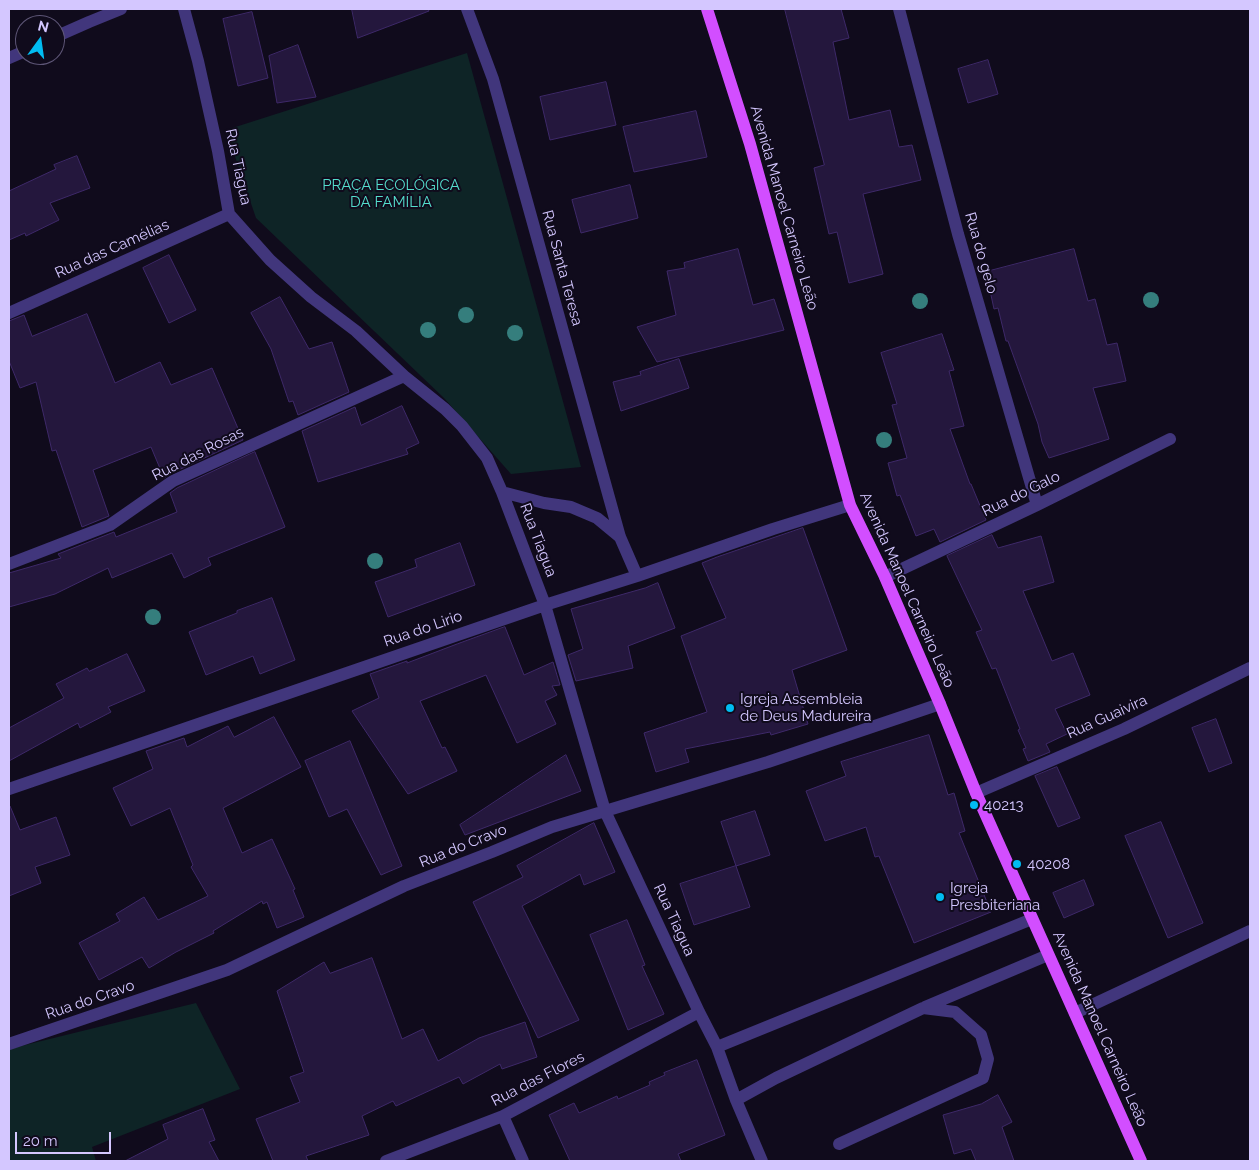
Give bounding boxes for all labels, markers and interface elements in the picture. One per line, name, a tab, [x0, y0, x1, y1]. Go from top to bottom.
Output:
north arrow	[15, 15, 65, 65]
text: N	[36, 17, 51, 35]
street label: Avenida Manoel Carneiro Leão	[746, 104, 822, 312]
street label: Rua Tiagua	[221, 127, 255, 207]
park label: PRAÇA ECOLÓGICA DA FAMÍLIA	[322, 176, 460, 211]
street label: Rua Santa Teresa	[538, 208, 586, 328]
street label: Rua do gelo	[961, 210, 1001, 296]
street label: Rua das Camélias	[52, 216, 172, 282]
street label: Rua das Rosas	[149, 423, 247, 485]
street label: Rua do Galo	[979, 467, 1063, 521]
street label: Avenida Manoel Carneiro Leão	[856, 490, 958, 690]
street label: Rua Tiagua	[516, 501, 560, 579]
street label: Rua do Lirio	[381, 607, 465, 651]
place label: Igreja Assembleia de Deus Madureira	[740, 690, 871, 725]
street label: Rua Guaivira	[1064, 691, 1150, 743]
marker: Igreja Assembleia de Deus Madureira	[724, 702, 736, 714]
place label: 40213	[984, 796, 1024, 814]
marker: 40213	[968, 799, 980, 811]
street label: Rua do Cravo	[417, 820, 509, 872]
place label: 40208	[1027, 855, 1070, 873]
marker: 40208	[1011, 858, 1023, 870]
place label: Igreja Presbiteriana	[950, 879, 1040, 914]
street label: Rua Tiagua	[649, 881, 699, 959]
marker: Igreja Presbiteriana	[934, 891, 946, 903]
street label: Avenida Manoel Carneiro Leão	[1049, 929, 1151, 1129]
street label: Rua do Cravo	[43, 976, 137, 1024]
street label: Rua das Flores	[488, 1048, 588, 1110]
scale bar	[18, 1122, 114, 1154]
text: 20 m	[23, 1132, 58, 1150]

